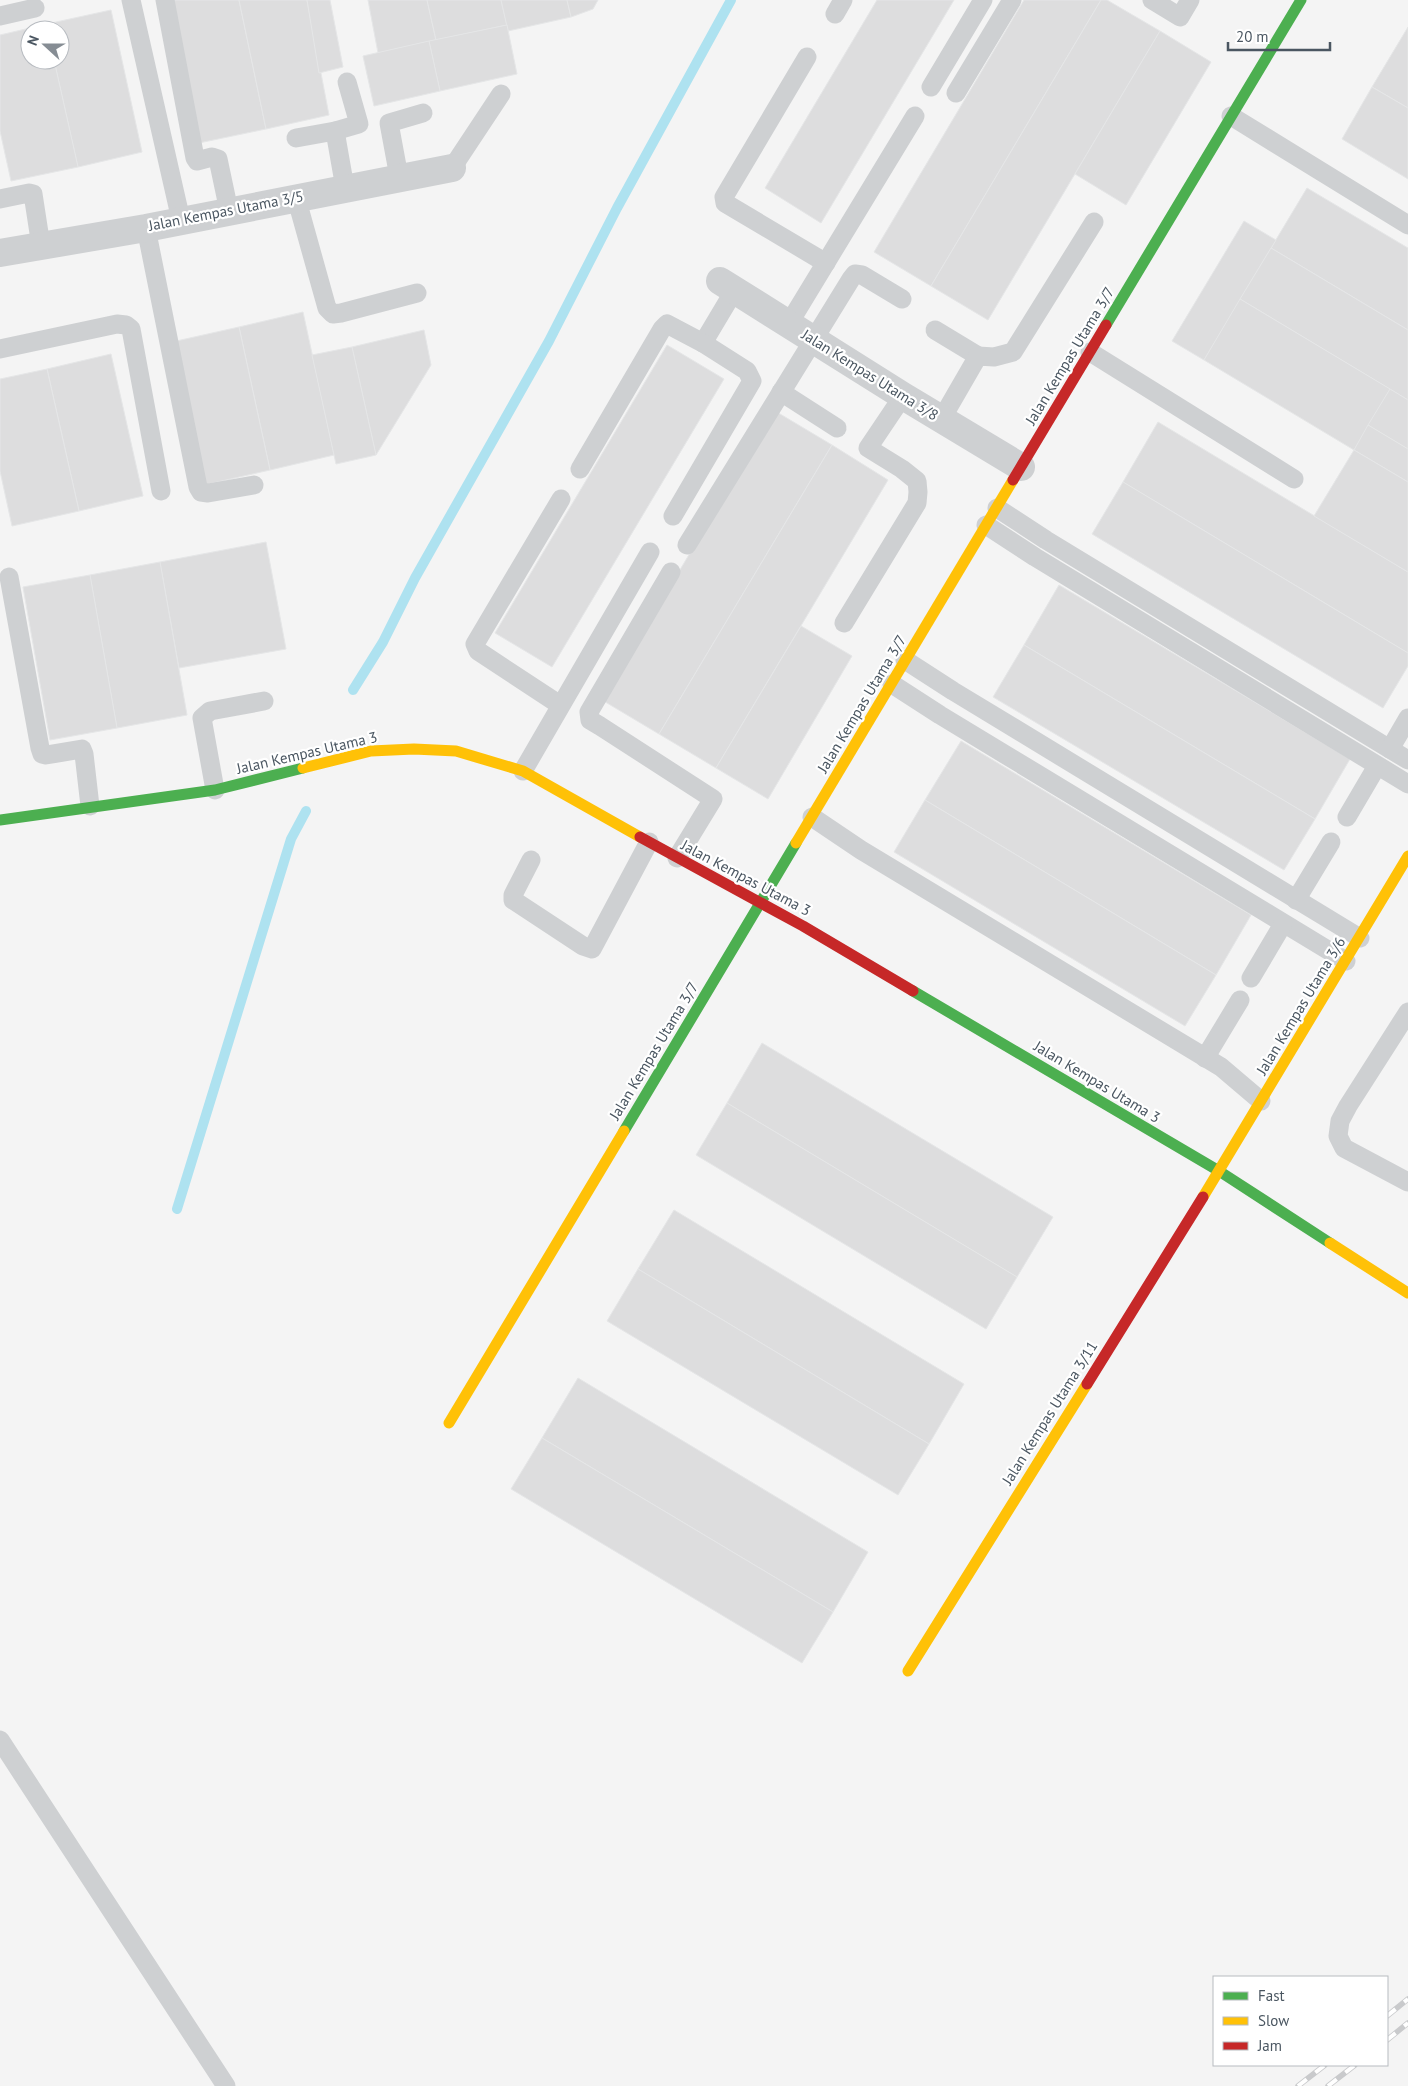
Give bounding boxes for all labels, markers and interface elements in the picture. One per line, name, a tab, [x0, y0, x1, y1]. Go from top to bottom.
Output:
north arrow	[20, 20, 70, 70]
scale bar	[1228, 20, 1330, 52]
text: 20 m	[1236, 27, 1269, 46]
text: N	[23, 33, 43, 48]
street label: Jalan Kempas Utama 3/5	[146, 186, 305, 235]
street label: Jalan Kempas Utama 3/7	[1020, 283, 1118, 429]
street label: Jalan Kempas Utama 3/8	[798, 324, 942, 424]
street label: Jalan Kempas Utama 3/7	[812, 631, 910, 777]
street label: Jalan Kempas Utama 3	[234, 727, 379, 778]
street label: Jalan Kempas Utama 3	[677, 835, 814, 920]
street label: Jalan Kempas Utama 3/6	[1251, 933, 1349, 1079]
street label: Jalan Kempas Utama 3/7	[604, 978, 702, 1124]
street label: Jalan Kempas Utama 3	[1030, 1036, 1164, 1127]
street label: Jalan Kempas Utama 3/11	[997, 1337, 1102, 1489]
legend	[1213, 1976, 1388, 2066]
text: Fast	[1258, 1986, 1285, 2005]
text: Slow	[1258, 2011, 1289, 2030]
text: Jam	[1257, 2036, 1282, 2055]

